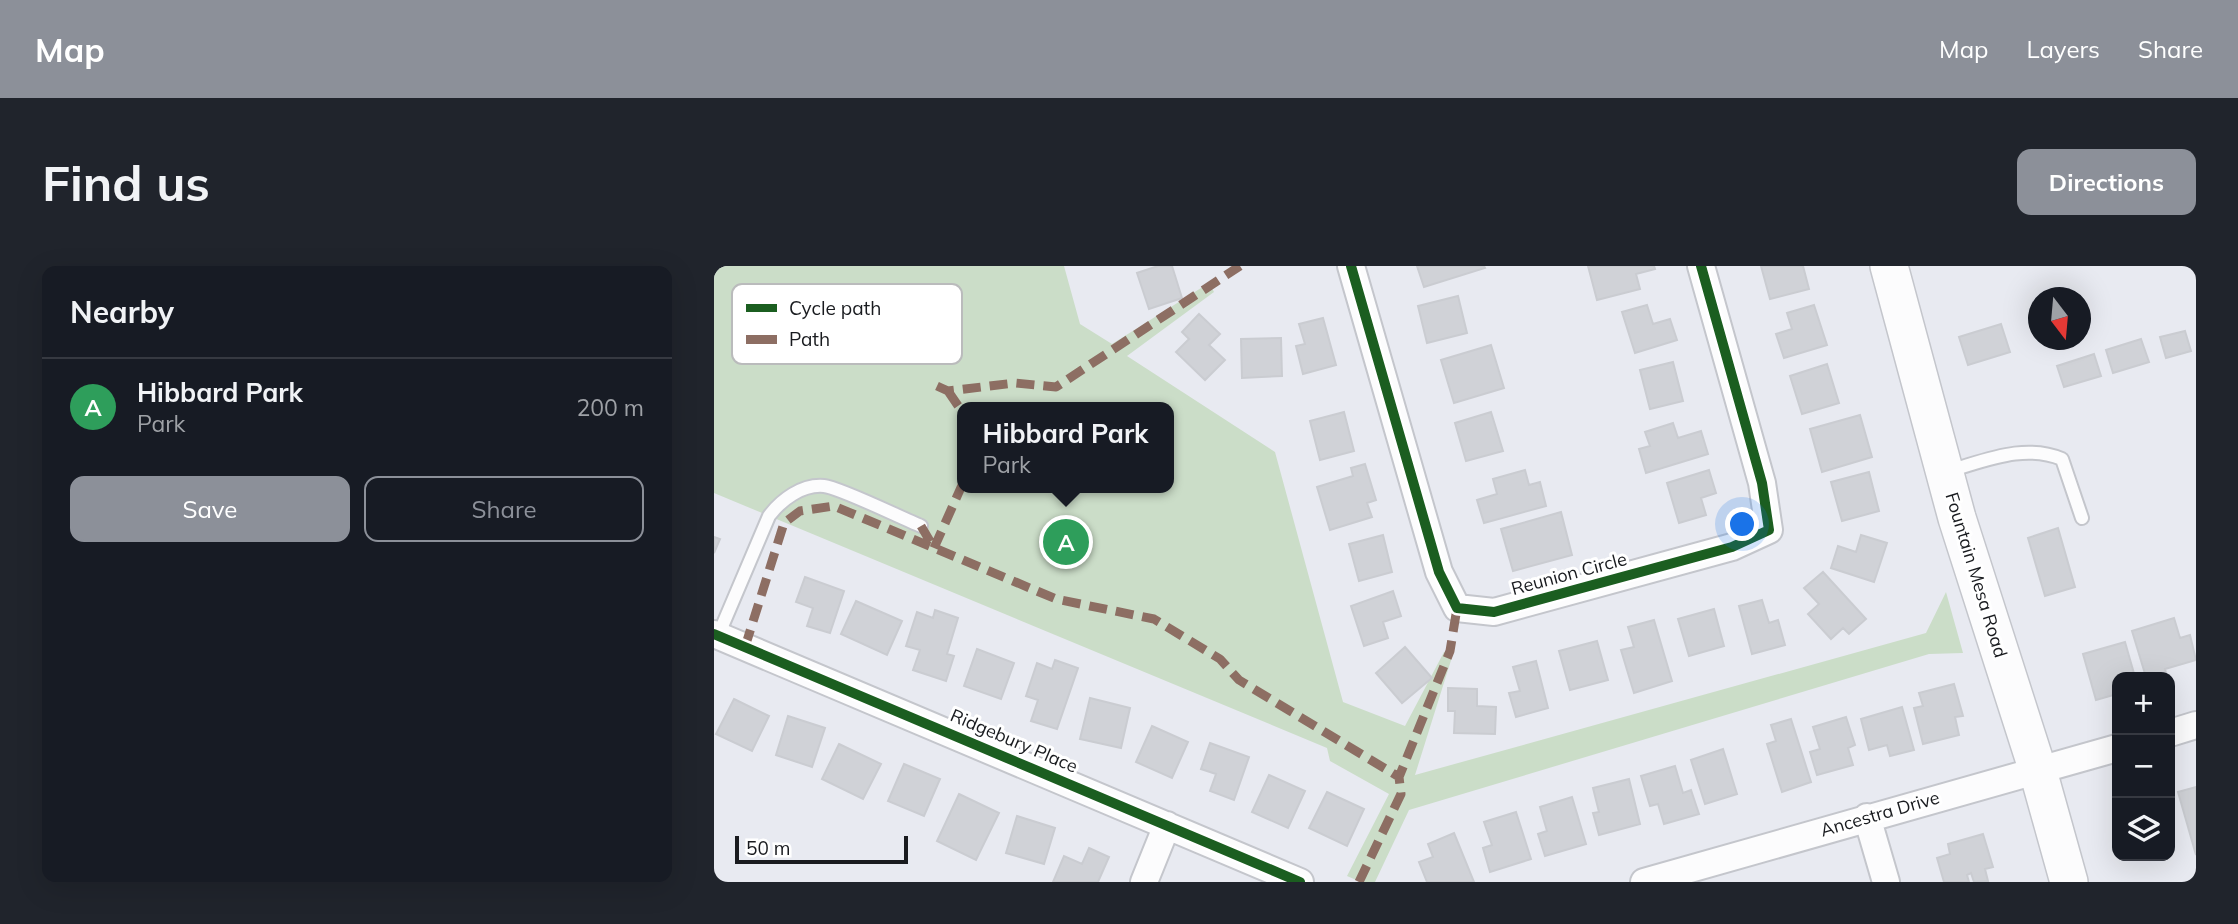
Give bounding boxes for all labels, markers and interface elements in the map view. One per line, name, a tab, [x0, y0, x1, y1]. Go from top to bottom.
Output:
text: Map	[35, 29, 105, 70]
text: Map	[1939, 34, 1988, 64]
text: Layers	[2026, 34, 2100, 64]
text: Share	[2138, 34, 2203, 64]
button: Directions	[2017, 149, 2196, 215]
text: Find us	[42, 152, 210, 213]
legend	[732, 284, 962, 364]
north arrow	[2028, 287, 2091, 350]
text: Nearby	[70, 293, 174, 331]
text: Cycle path	[789, 296, 881, 320]
text: Path	[789, 327, 830, 351]
text: Hibbard Park	[137, 376, 303, 409]
text: A	[84, 393, 102, 422]
text: 200 m	[576, 393, 644, 422]
popup	[957, 402, 1174, 493]
text: Park	[137, 409, 185, 438]
text: Hibbard Park	[983, 417, 1148, 450]
text: Park	[983, 450, 1031, 479]
button: Save	[70, 476, 350, 542]
button: Share	[364, 476, 644, 542]
street label: Fountain Mesa Road	[1940, 490, 2013, 660]
your location	[1725, 507, 1759, 541]
pin: A	[1043, 516, 1089, 568]
street label: Reunion Circle	[1509, 547, 1629, 600]
map controls	[2112, 672, 2175, 861]
button: +	[2112, 672, 2175, 735]
street label: Ridgebury Place	[947, 703, 1081, 778]
button: −	[2112, 735, 2175, 798]
street label: Ancestra Drive	[1818, 786, 1942, 842]
button: layers	[2112, 798, 2175, 861]
scale bar	[735, 833, 908, 865]
text: 50 m	[746, 836, 790, 860]

